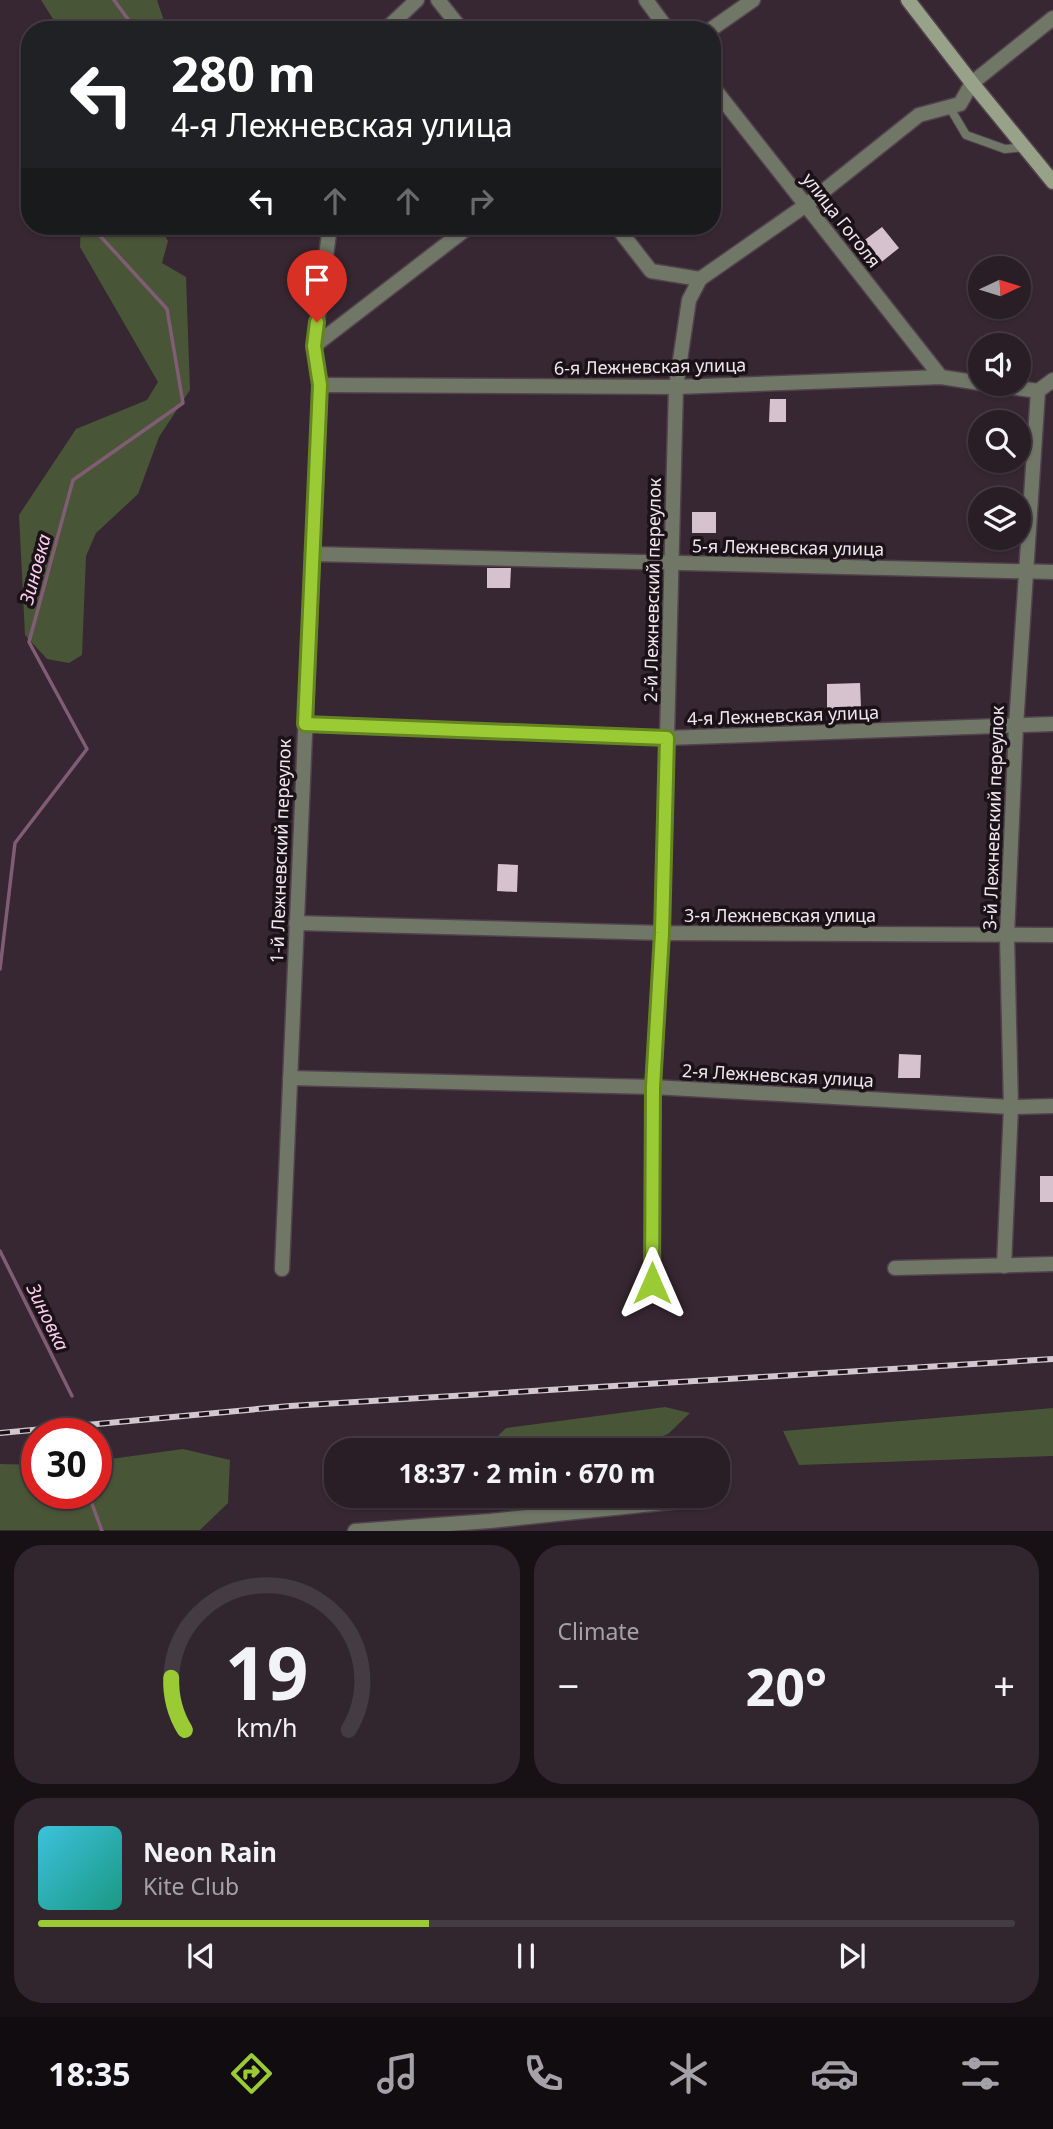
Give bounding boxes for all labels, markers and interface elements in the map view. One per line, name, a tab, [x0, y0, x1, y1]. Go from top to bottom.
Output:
text: 280 m	[171, 40, 316, 106]
icon: left	[56, 49, 147, 140]
text: 4-я Лежневская улица	[171, 103, 513, 146]
street label: улица Гоголя	[797, 168, 887, 272]
icon: left	[243, 182, 281, 220]
icon: ahead	[316, 182, 354, 220]
icon: ahead	[389, 182, 427, 220]
icon: right	[462, 182, 500, 220]
pin	[287, 250, 347, 322]
north arrow	[968, 256, 1031, 318]
map controls	[968, 256, 1031, 550]
icon: arrive	[298, 261, 336, 299]
button: sound	[968, 333, 1031, 396]
street label: 6-я Лежневская улица	[554, 352, 746, 380]
button: search	[968, 410, 1031, 473]
street label: 2-й Лежневский переулок	[638, 477, 666, 702]
button: layers	[968, 487, 1031, 550]
water label: Зиновка	[13, 531, 57, 608]
street label: 5-я Лежневская улица	[692, 533, 884, 561]
street label: 4-я Лежневская улица	[687, 700, 879, 730]
street label: 3-й Лежневский переулок	[977, 705, 1009, 931]
street label: 1-й Лежневский переулок	[264, 738, 296, 964]
street label: 3-я Лежневская улица	[684, 903, 876, 927]
street label: 2-я Лежневская улица	[681, 1058, 875, 1092]
position arrow	[615, 1246, 689, 1320]
water label: Зиновка	[20, 1278, 76, 1355]
speed limit sign: 30	[21, 1418, 112, 1509]
text: 18:37 · 2 min · 670 m	[399, 1455, 655, 1491]
text: Climate	[558, 1615, 640, 1647]
text: 19	[225, 1623, 308, 1722]
text: 20°	[745, 1650, 827, 1721]
text: −	[558, 1659, 579, 1711]
text: +	[993, 1659, 1015, 1711]
text: km/h	[236, 1710, 298, 1744]
text: Neon Rain	[143, 1834, 277, 1870]
text: Kite Club	[143, 1870, 239, 1902]
icon: previous	[182, 1937, 220, 1975]
icon: pause	[507, 1937, 545, 1975]
icon: next	[833, 1937, 871, 1975]
icon: directions	[227, 2049, 276, 2098]
icon: music	[373, 2049, 422, 2098]
icon: phone	[519, 2049, 568, 2098]
icon: climate	[664, 2049, 713, 2098]
icon: car	[810, 2049, 859, 2098]
icon: filters	[956, 2049, 1005, 2098]
text: 18:35	[48, 2052, 131, 2095]

